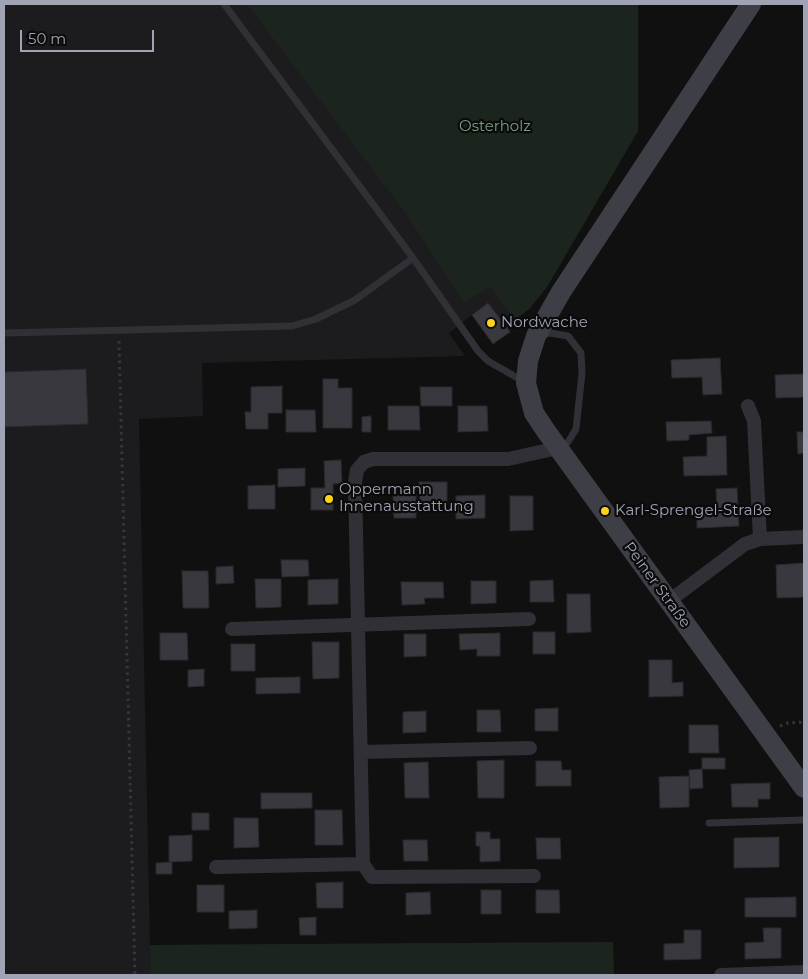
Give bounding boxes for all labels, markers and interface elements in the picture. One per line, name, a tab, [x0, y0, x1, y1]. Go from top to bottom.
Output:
scale bar	[22, 20, 156, 52]
text: 50 m	[28, 29, 66, 48]
park label: Osterholz	[459, 118, 531, 136]
place label: Nordwache	[501, 314, 588, 332]
marker: Nordwache	[485, 317, 497, 329]
place label: Oppermann Innenausstattung	[339, 481, 474, 516]
marker: Oppermann Innenausstattung	[323, 493, 335, 505]
place label: Karl-Sprengel-Straße	[615, 502, 772, 520]
marker: Karl-Sprengel-Straße	[599, 505, 611, 517]
street label: Peiner Straße	[620, 539, 694, 631]

